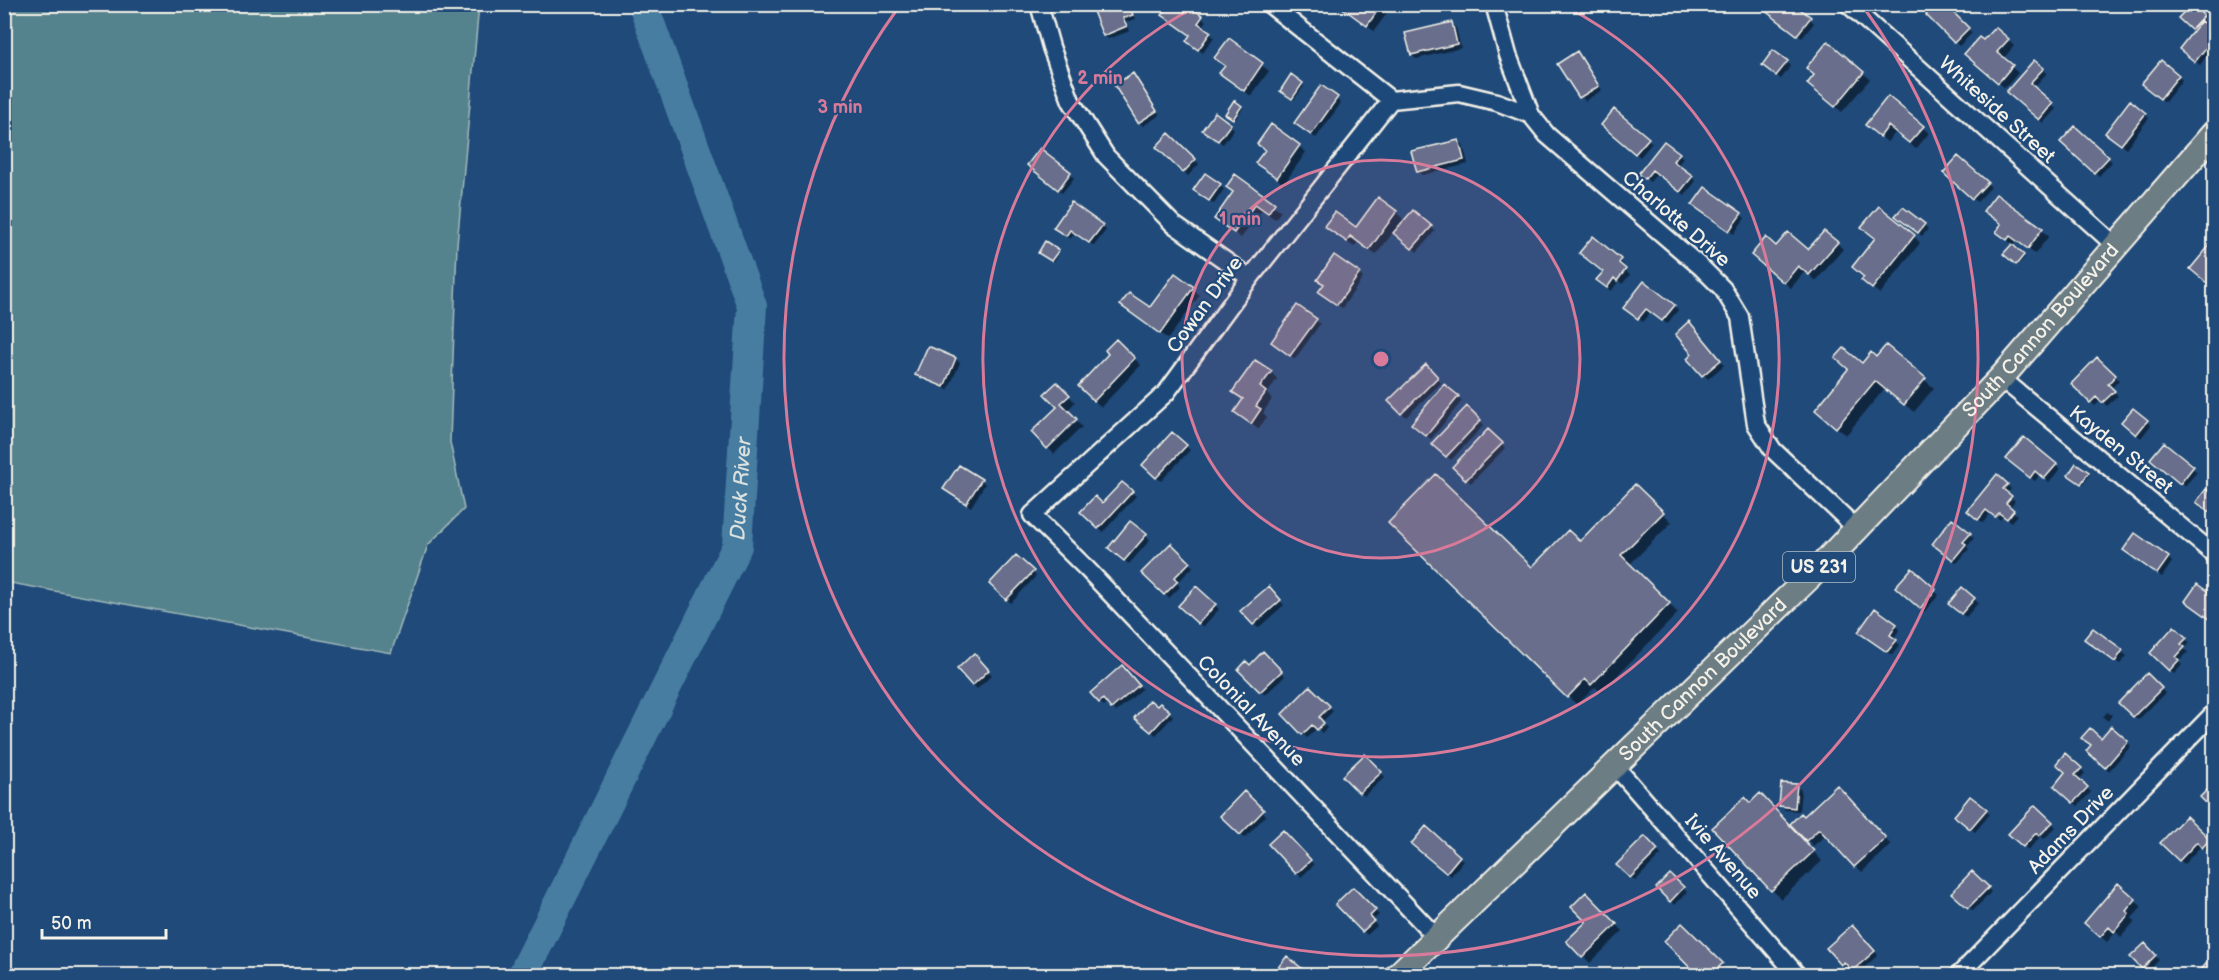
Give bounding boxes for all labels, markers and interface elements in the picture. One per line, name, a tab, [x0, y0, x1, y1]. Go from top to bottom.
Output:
street label: Whiteside Street	[1934, 51, 2060, 169]
text: 2 min	[1077, 68, 1123, 89]
text: 3 min	[817, 97, 863, 118]
street label: Charlotte Drive	[1617, 166, 1735, 272]
text: 1 min	[1219, 209, 1261, 230]
street label: South Cannon Boulevard	[1958, 239, 2124, 423]
street label: Cowan Drive	[1162, 252, 1248, 358]
centre of rings	[1371, 349, 1391, 369]
street label: Kayden Street	[2064, 401, 2178, 499]
water label: Duck River	[725, 435, 756, 541]
road number: US 231	[1783, 552, 1855, 582]
street label: South Cannon Boulevard	[1614, 593, 1792, 766]
street label: Colonial Avenue	[1192, 650, 1310, 772]
street label: Adams Drive	[2023, 781, 2119, 879]
street label: Ivie Avenue	[1680, 810, 1767, 905]
scale bar	[42, 902, 166, 940]
text: 50 m	[51, 913, 92, 934]

